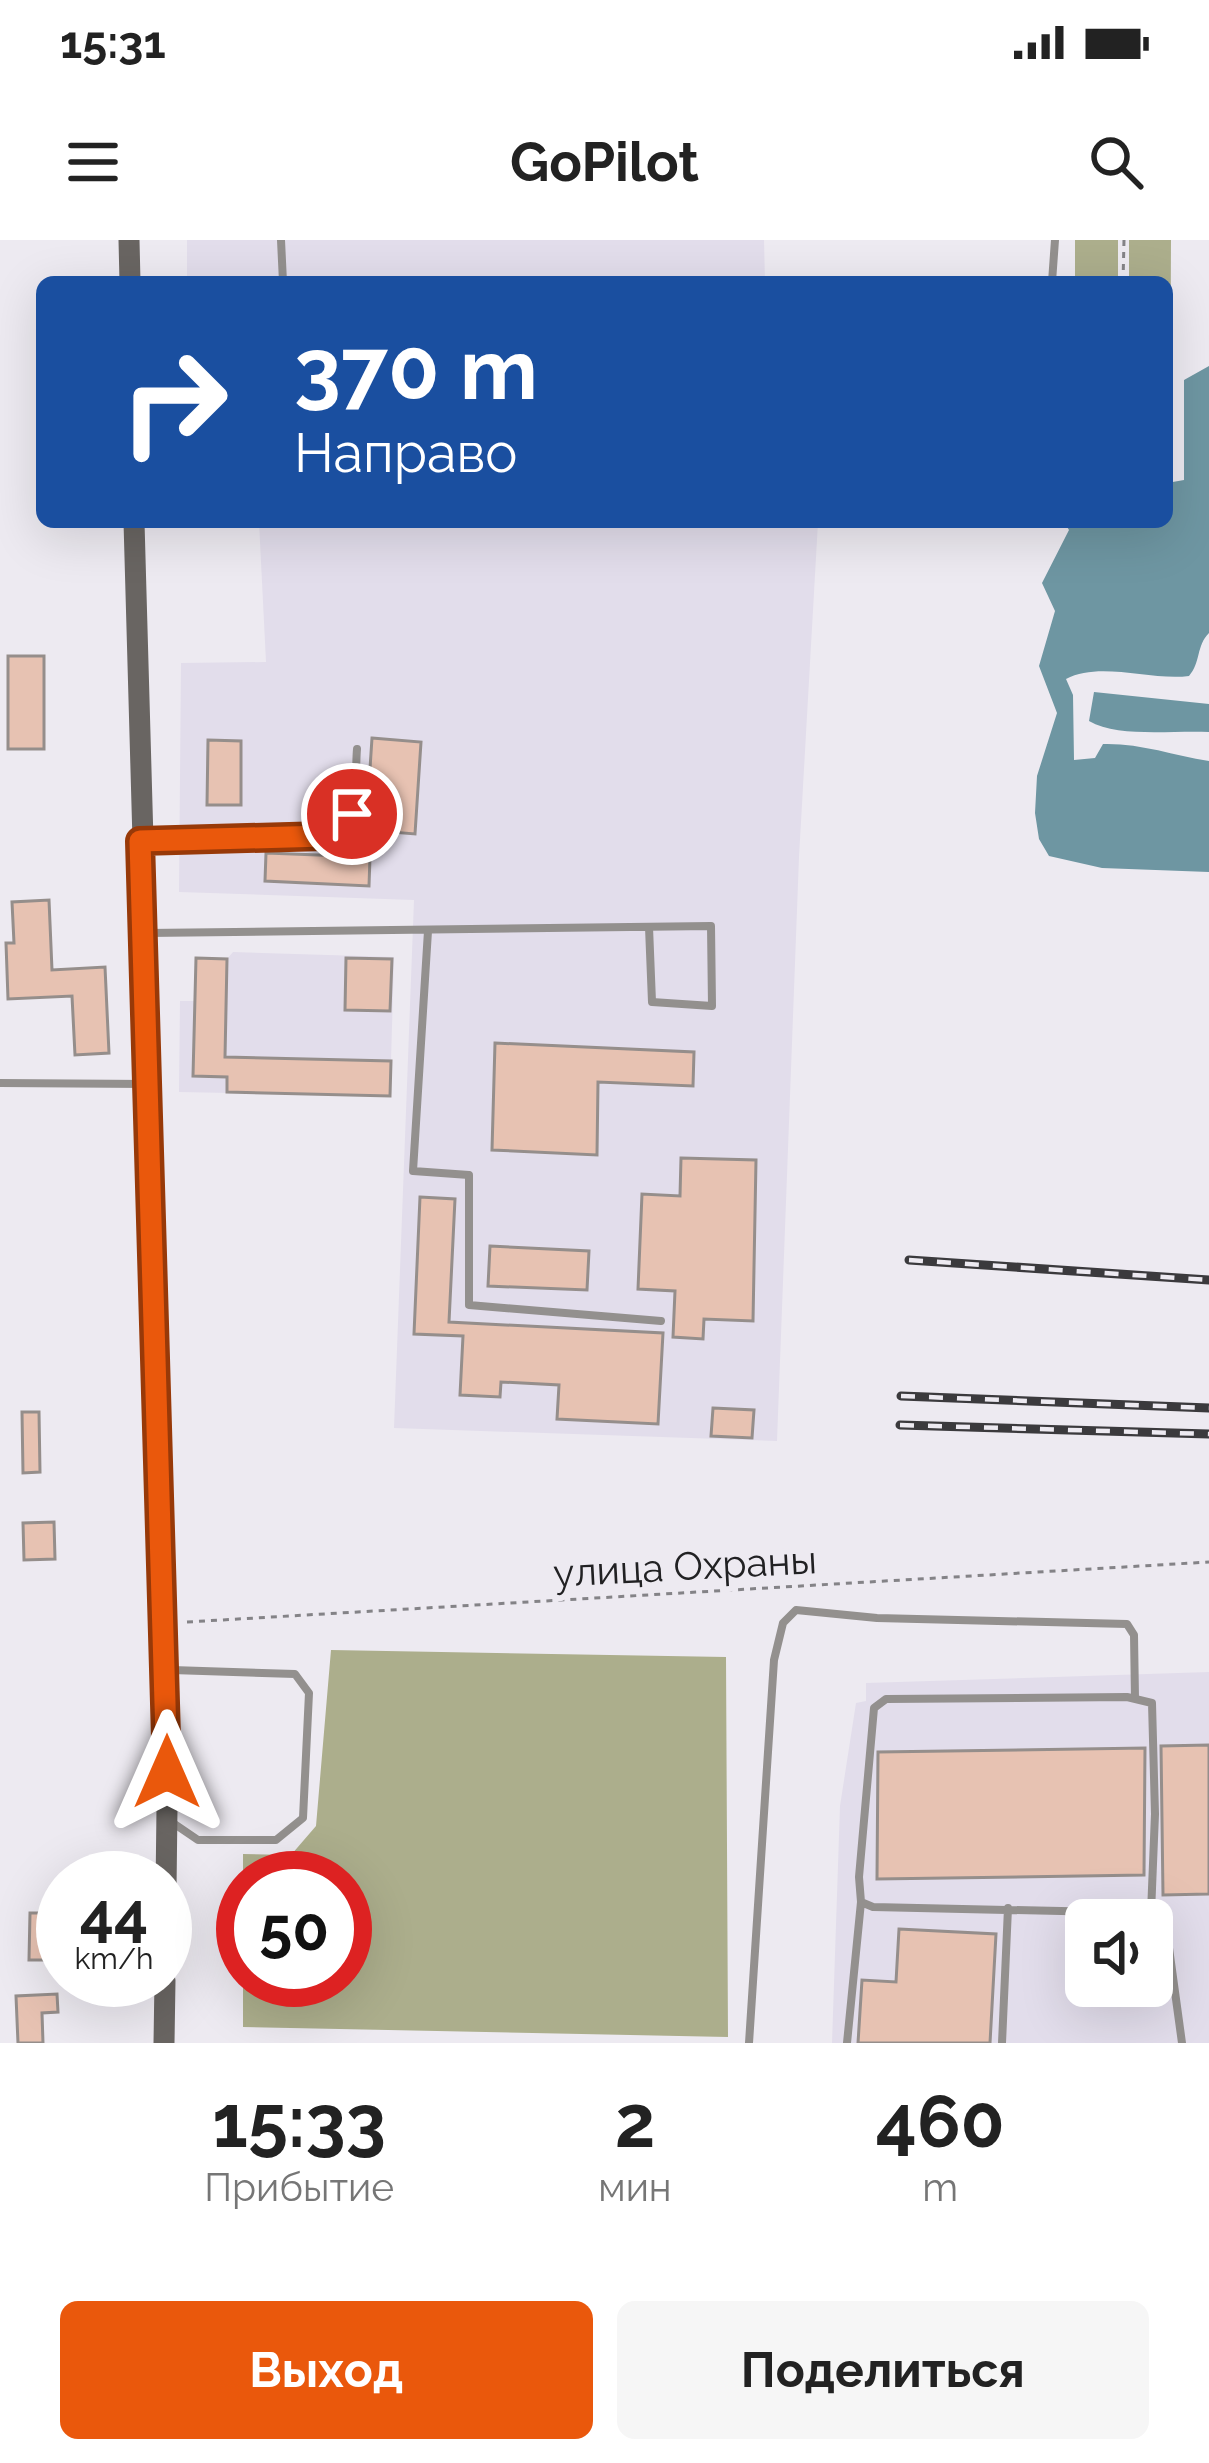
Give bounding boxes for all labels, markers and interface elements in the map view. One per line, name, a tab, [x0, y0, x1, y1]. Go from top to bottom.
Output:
text: 15:31	[60, 16, 166, 69]
icon: menu	[60, 129, 126, 195]
icon: search	[1083, 129, 1149, 195]
text: GoPilot	[510, 130, 699, 194]
text: 370 m	[294, 320, 538, 419]
icon: right	[96, 324, 252, 480]
text: Направо	[294, 421, 517, 485]
pin	[301, 763, 403, 865]
icon: arrive	[319, 781, 385, 847]
street label: улица Охраны	[552, 1536, 818, 1596]
position arrow	[104, 1709, 230, 1835]
speed limit sign: 50	[216, 1851, 372, 2007]
text: 44	[80, 1879, 148, 1949]
map controls	[1065, 1899, 1173, 2007]
button: sound	[1065, 1899, 1173, 2007]
text: km/h	[74, 1941, 154, 1976]
text: 15:33	[212, 2079, 386, 2164]
text: 2	[615, 2079, 655, 2164]
text: 460	[876, 2079, 1005, 2164]
text: Прибытие	[204, 2164, 394, 2210]
text: мин	[598, 2164, 672, 2210]
text: m	[922, 2164, 958, 2210]
button: Выход	[60, 2301, 593, 2439]
button: Поделиться	[617, 2301, 1149, 2439]

